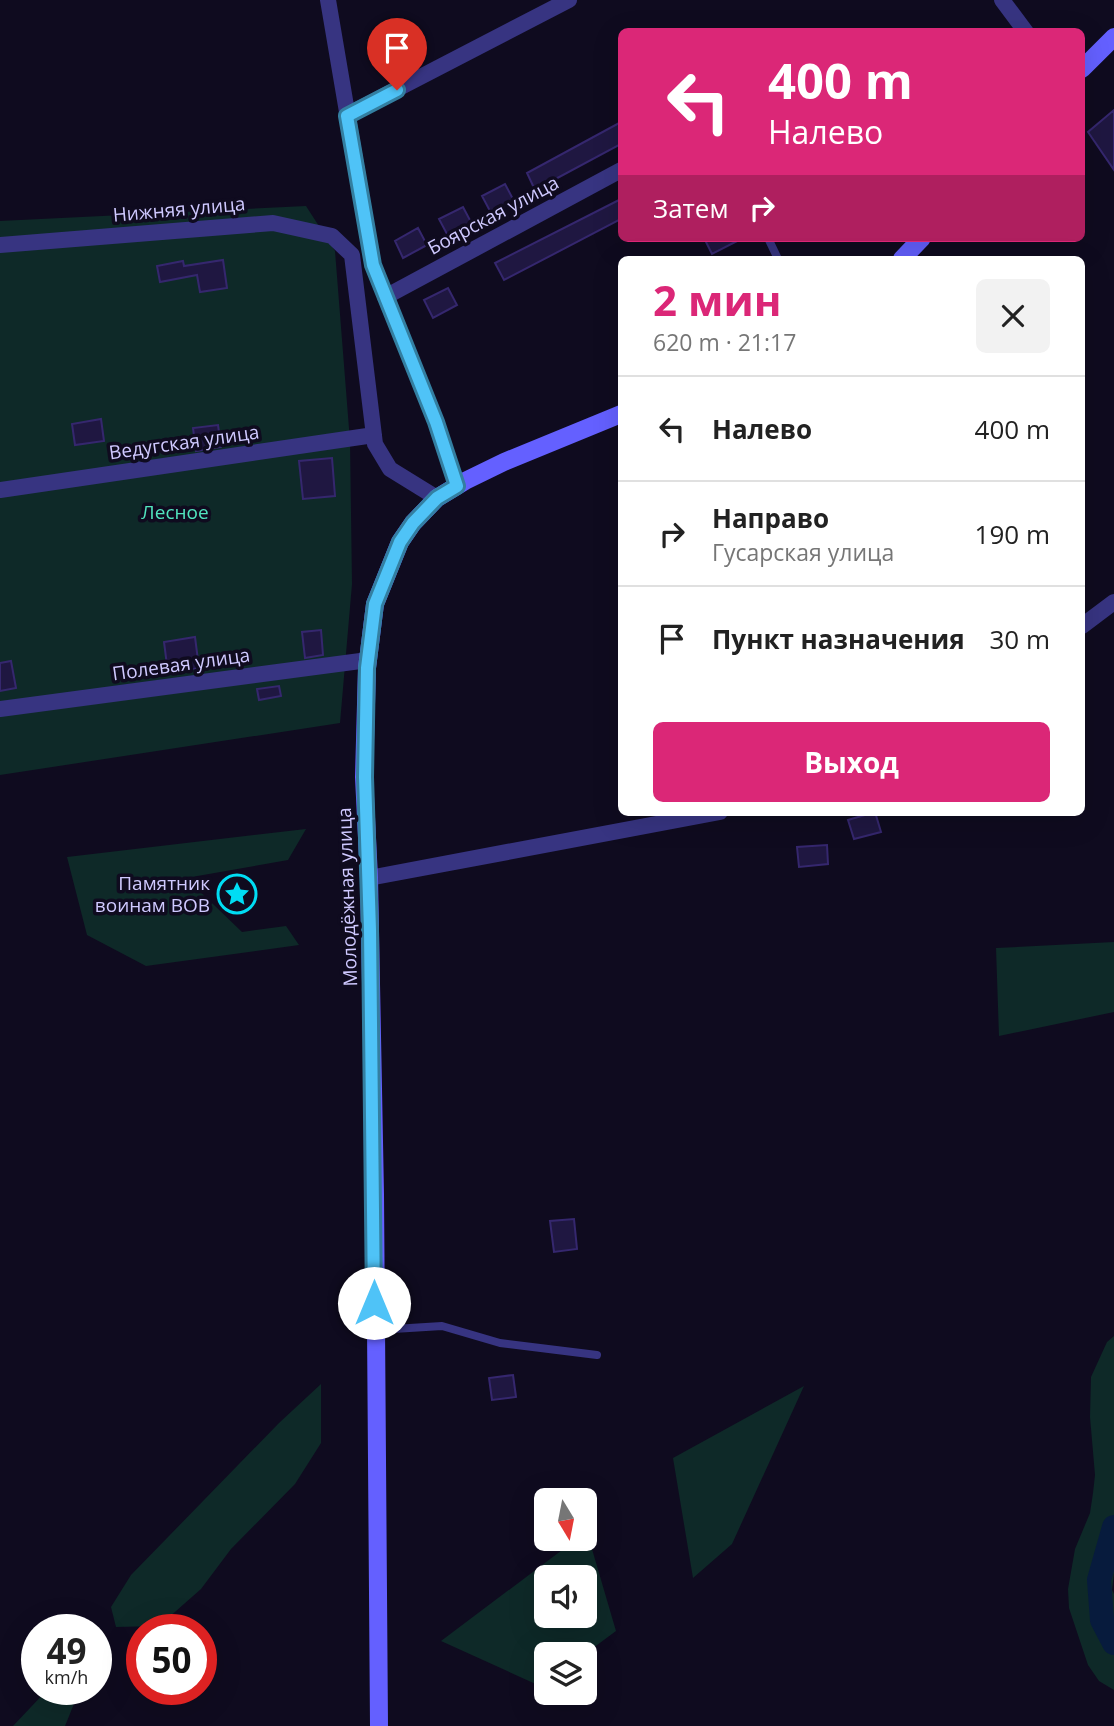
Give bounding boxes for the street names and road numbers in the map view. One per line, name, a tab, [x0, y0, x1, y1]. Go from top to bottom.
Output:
street label: Боярская улица	[423, 169, 563, 261]
street label: Нижняя улица	[112, 190, 246, 228]
street label: Ведугская улица	[107, 419, 261, 465]
street label: Полевая улица	[111, 641, 251, 687]
street label: Молодёжная улица	[331, 807, 363, 987]

